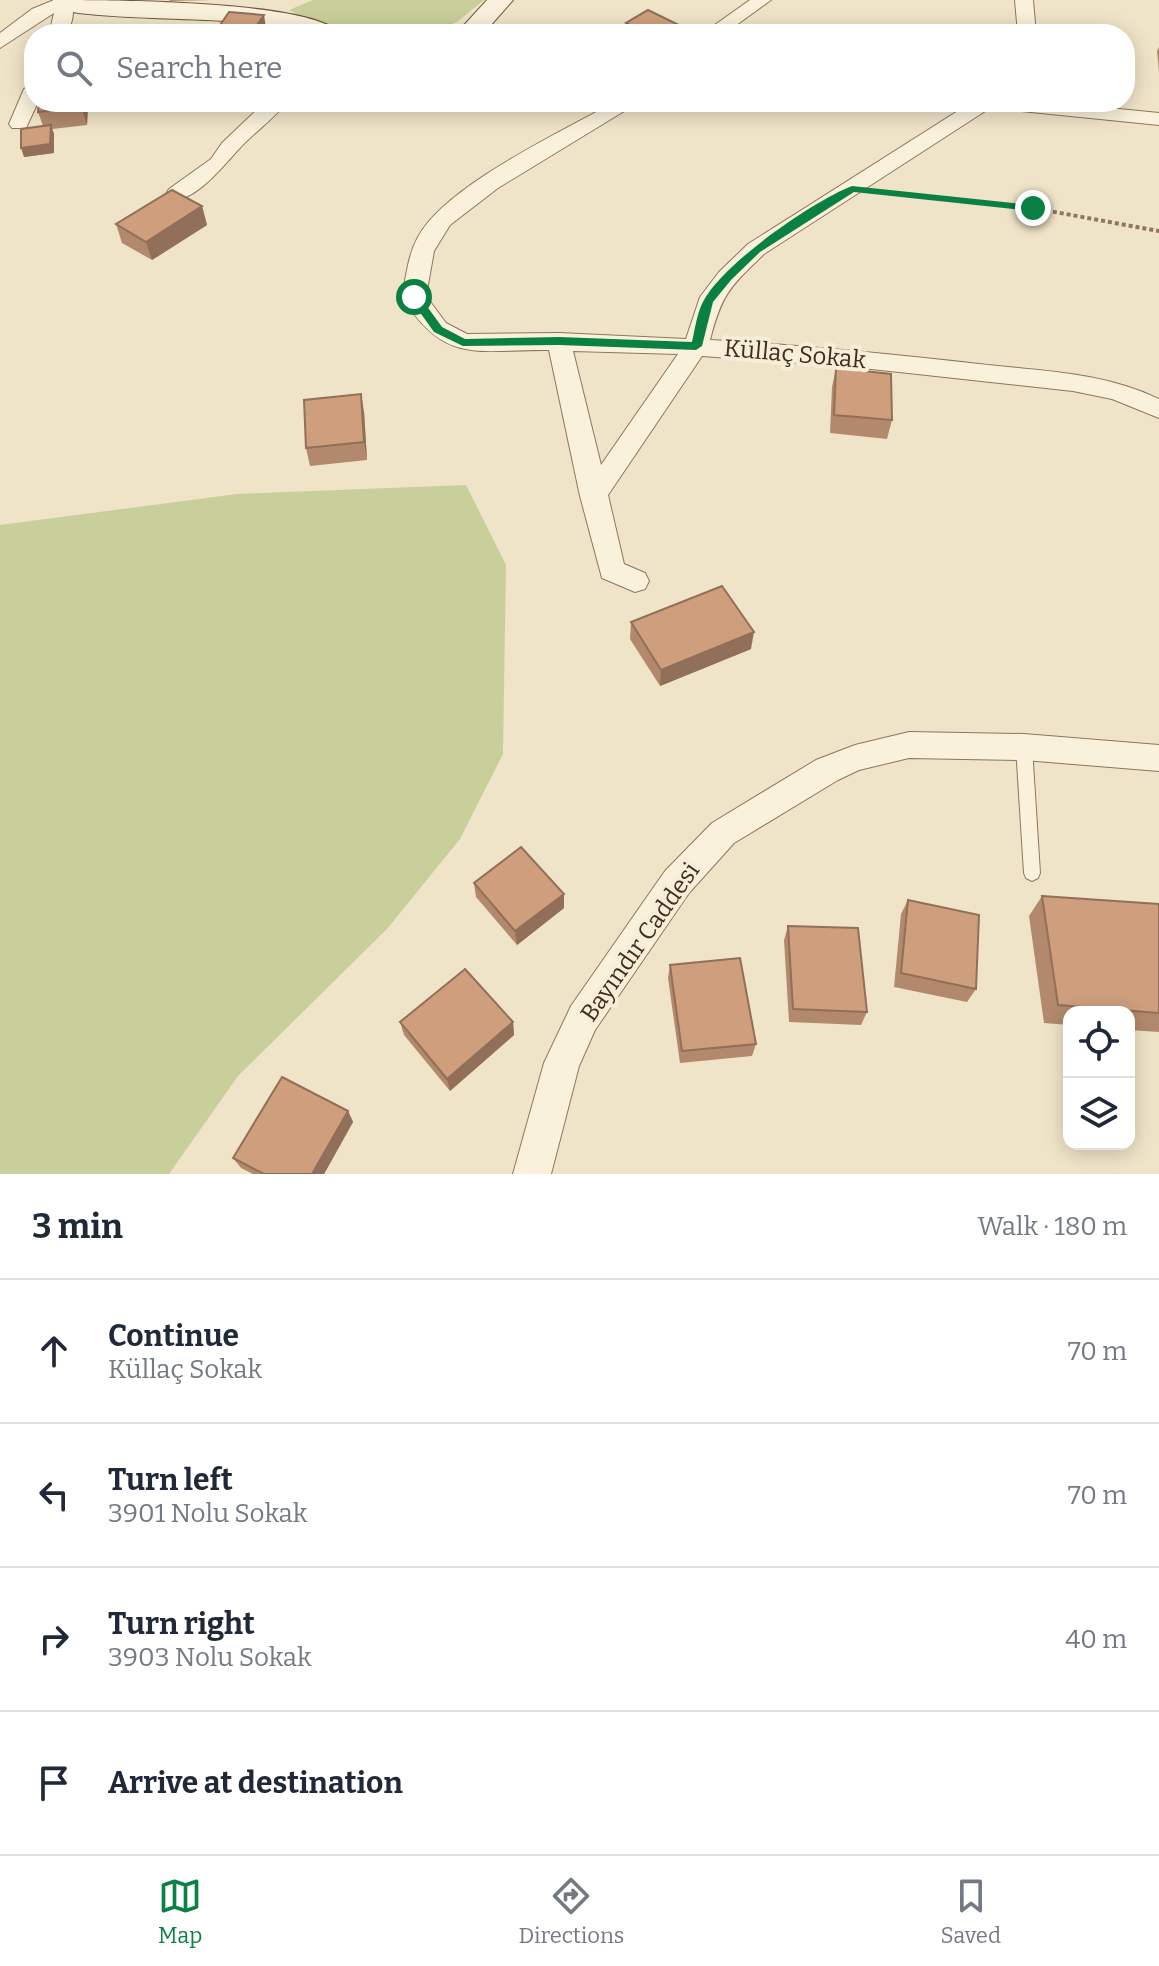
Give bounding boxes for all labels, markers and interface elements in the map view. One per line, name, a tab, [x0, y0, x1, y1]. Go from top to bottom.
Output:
search box	[24, 24, 1135, 112]
icon: search	[52, 46, 96, 90]
text: Search here	[116, 50, 283, 86]
route end	[1015, 190, 1051, 226]
route start	[396, 279, 432, 315]
street label: Küllaç Sokak	[723, 334, 868, 374]
street label: Bayındır Caddesi	[575, 857, 705, 1027]
map controls	[1063, 1006, 1135, 1150]
button: locate	[1063, 1006, 1135, 1078]
button: layers	[1063, 1078, 1135, 1150]
text: 3 min	[32, 1206, 123, 1247]
text: Walk · 180 m	[977, 1211, 1127, 1242]
text: Continue	[108, 1318, 239, 1354]
icon: ahead	[32, 1329, 76, 1373]
text: 70 m	[1068, 1336, 1127, 1367]
text: Küllaç Sokak	[108, 1354, 262, 1385]
text: Turn left	[108, 1462, 233, 1498]
icon: left	[32, 1473, 76, 1517]
text: 70 m	[1068, 1480, 1127, 1511]
text: 3901 Nolu Sokak	[108, 1498, 307, 1529]
text: Turn right	[108, 1606, 255, 1642]
icon: right	[32, 1617, 76, 1661]
text: 40 m	[1065, 1624, 1127, 1655]
text: 3903 Nolu Sokak	[108, 1642, 312, 1673]
icon: arrive	[32, 1761, 76, 1805]
text: Arrive at destination	[108, 1765, 403, 1801]
tab: Map	[158, 1874, 202, 1949]
tab: Directions	[519, 1874, 624, 1949]
tab: Saved	[941, 1874, 1001, 1949]

